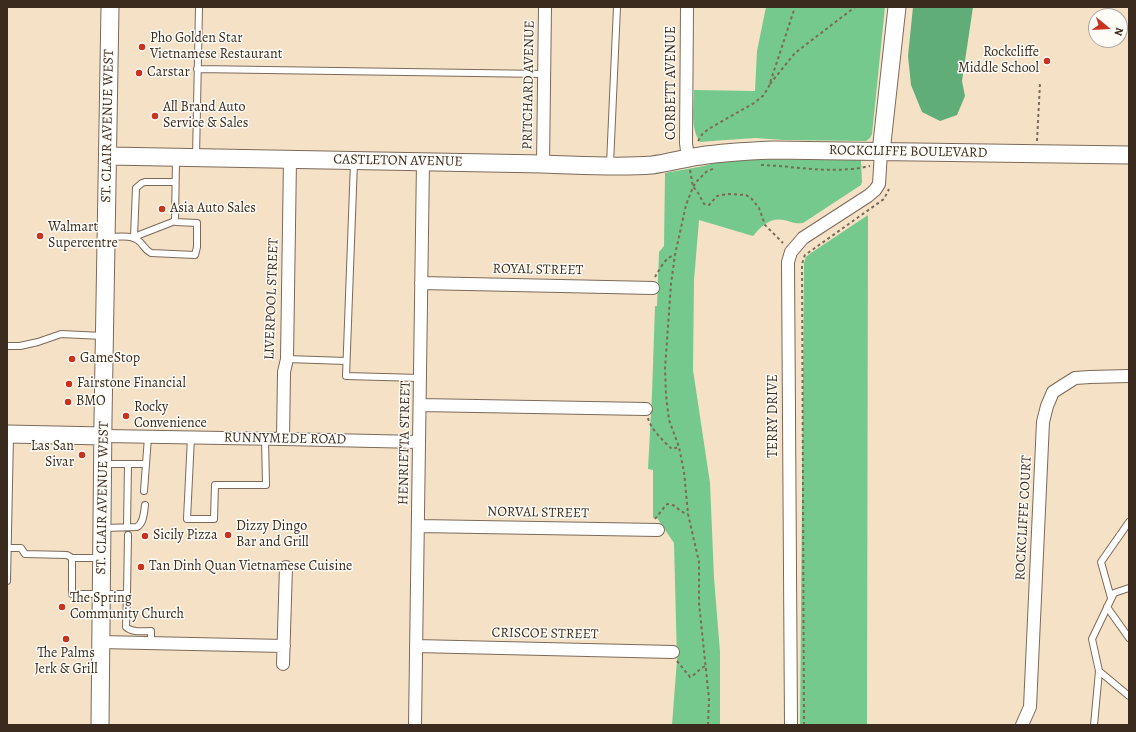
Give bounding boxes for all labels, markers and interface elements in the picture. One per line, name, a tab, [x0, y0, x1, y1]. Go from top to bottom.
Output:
north arrow	[1088, 8, 1128, 48]
street label: PRITCHARD AVENUE	[519, 20, 539, 150]
text: N	[1111, 25, 1127, 38]
street label: CORBETT AVENUE	[664, 26, 680, 140]
place label: Pho Golden Star Vietnamese Restaurant	[150, 31, 282, 64]
marker: Pho Golden Star Vietnamese Restaurant	[137, 42, 147, 52]
place label: Rockcliffe Middle School	[958, 45, 1039, 78]
street label: ST. CLAIR AVENUE WEST	[98, 49, 118, 203]
marker: Rockcliffe Middle School	[1042, 56, 1052, 66]
place label: Carstar	[147, 65, 190, 81]
marker: Carstar	[134, 68, 144, 78]
place label: All Brand Auto Service & Sales	[163, 100, 248, 132]
marker: All Brand Auto Service & Sales	[150, 111, 160, 121]
street label: ROCKCLIFFE BOULEVARD	[829, 142, 987, 162]
street label: CASTLETON AVENUE	[333, 151, 463, 171]
place label: Asia Auto Sales	[170, 201, 256, 217]
marker: Asia Auto Sales	[157, 204, 167, 214]
place label: Walmart Supercentre	[48, 220, 118, 252]
marker: Walmart Supercentre	[35, 231, 45, 241]
street label: LIVERPOOL STREET	[261, 238, 283, 360]
street label: ROYAL STREET	[493, 261, 583, 279]
place label: GameStop	[80, 351, 140, 367]
marker: GameStop	[67, 354, 77, 364]
street label: TERRY DRIVE	[766, 374, 782, 458]
place label: Fairstone Financial	[77, 376, 186, 392]
marker: Fairstone Financial	[64, 379, 74, 389]
street label: HENRIETTA STREET	[396, 381, 414, 505]
place label: BMO	[76, 394, 106, 410]
marker: BMO	[63, 397, 73, 407]
place label: Rocky Convenience	[134, 400, 207, 432]
marker: Rocky Convenience	[121, 411, 131, 421]
street label: ST. CLAIR AVENUE WEST	[93, 421, 113, 575]
street label: RUNNYMEDE ROAD	[224, 430, 346, 448]
place label: Las San Sivar	[31, 439, 74, 472]
marker: Las San Sivar	[77, 450, 87, 460]
street label: ROCKCLIFFE COURT	[1012, 455, 1036, 581]
street label: NORVAL STREET	[487, 504, 589, 522]
place label: Dizzy Dingo Bar and Grill	[236, 519, 309, 552]
place label: Sicily Pizza	[153, 528, 217, 544]
marker: Dizzy Dingo Bar and Grill	[223, 530, 233, 540]
marker: Sicily Pizza	[140, 531, 150, 541]
place label: Tan Dinh Quan Vietnamese Cuisine	[149, 559, 352, 575]
marker: Tan Dinh Quan Vietnamese Cuisine	[136, 562, 146, 572]
place label: The Spring Community Church	[70, 591, 184, 624]
marker: The Spring Community Church	[57, 602, 67, 612]
street label: CRISCOE STREET	[491, 625, 599, 643]
marker: The Palms Jerk & Grill	[61, 634, 71, 644]
place label: The Palms Jerk & Grill	[34, 646, 98, 678]

